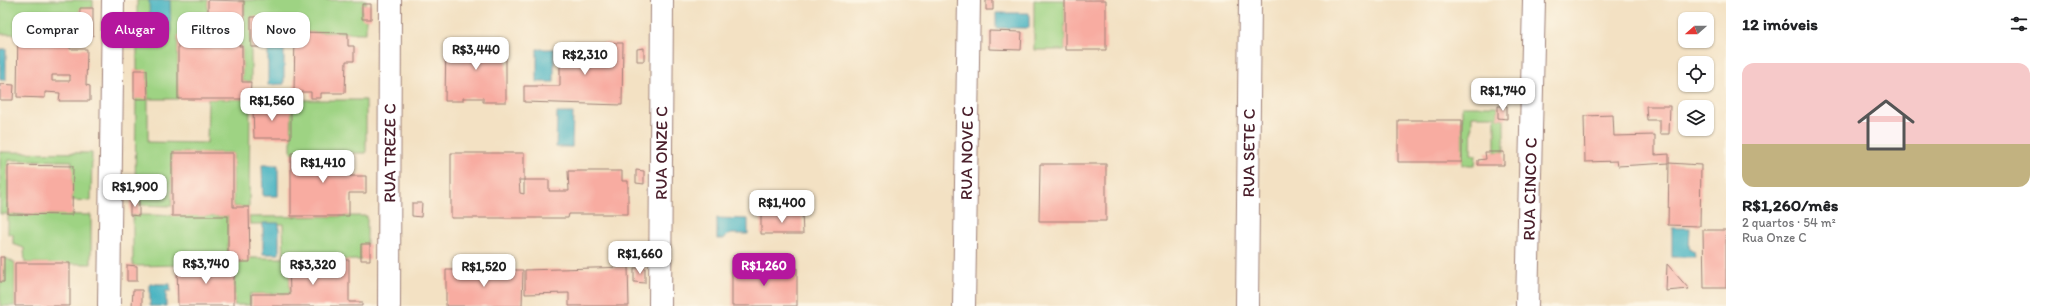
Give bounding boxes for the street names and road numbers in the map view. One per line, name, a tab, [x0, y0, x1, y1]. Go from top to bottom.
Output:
street label: RUA TREZE C	[379, 103, 400, 203]
street label: RUA ONZE C	[651, 106, 671, 200]
street label: RUA NOVE C	[956, 106, 977, 200]
street label: RUA SETE C	[1238, 108, 1259, 198]
street label: RUA CINCO C	[1518, 137, 1541, 241]

